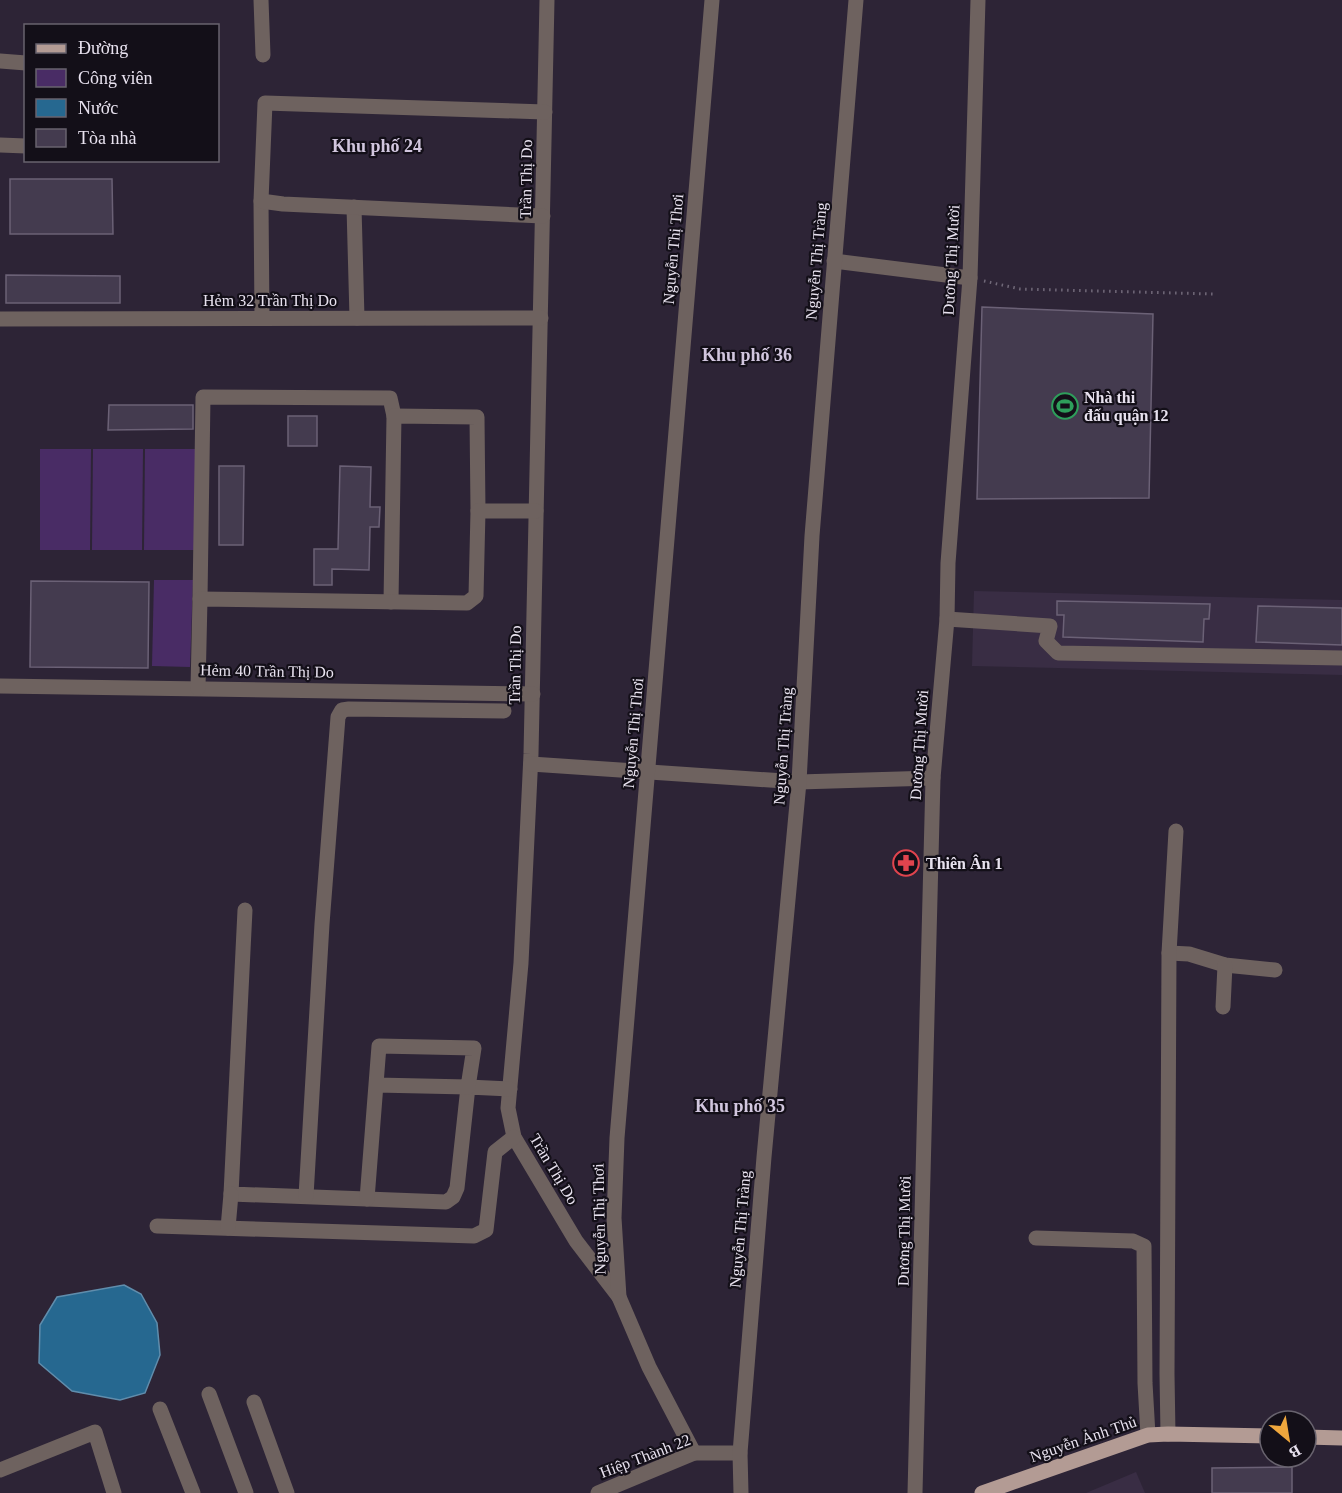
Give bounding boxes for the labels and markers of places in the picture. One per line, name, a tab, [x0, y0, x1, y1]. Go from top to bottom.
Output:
place label: Nhà thi đấu quận 12	[1084, 389, 1169, 425]
sports icon: Nhà thi đấu quận 12	[1050, 391, 1080, 421]
pharmacy icon: Thiên Ân 1	[891, 848, 921, 878]
place label: Thiên Ân 1	[926, 854, 1002, 872]

